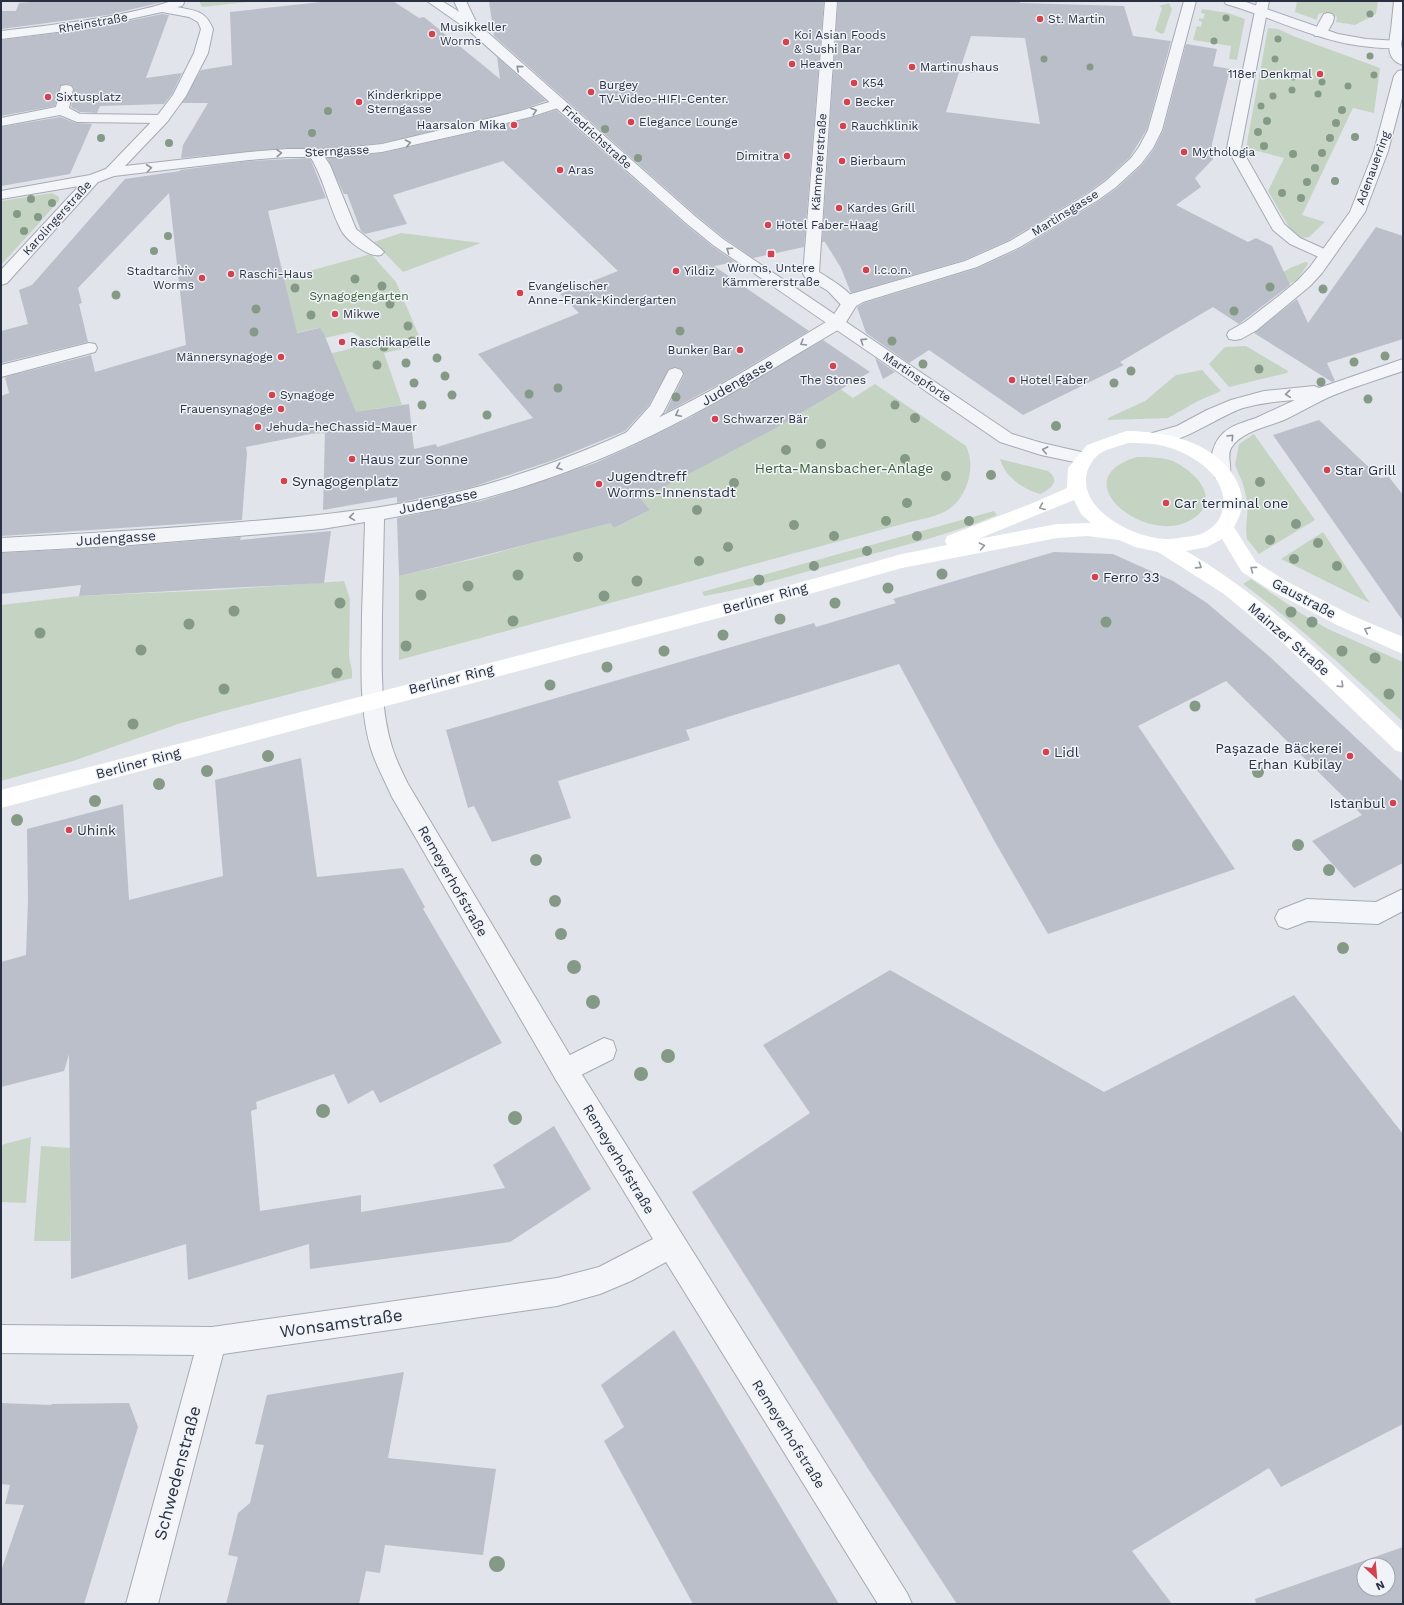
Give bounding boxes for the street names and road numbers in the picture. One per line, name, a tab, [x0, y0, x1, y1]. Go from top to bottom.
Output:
street label: Rheinstraße	[57, 10, 129, 36]
street label: Friedrichstraße	[559, 102, 635, 172]
street label: Kämmererstraße	[809, 113, 829, 211]
street label: Adenauerring	[1353, 129, 1393, 207]
street label: Sterngasse	[304, 142, 370, 160]
street label: Karolingerstraße	[20, 178, 94, 258]
street label: Martinsgasse	[1029, 187, 1101, 239]
street label: Martinspforte	[880, 349, 954, 405]
street label: Judengasse	[698, 355, 776, 409]
street label: Judengasse	[397, 485, 479, 517]
street label: Judengasse	[75, 527, 157, 549]
street label: Gaustraße	[1269, 574, 1339, 622]
street label: Berliner Ring	[721, 579, 810, 617]
street label: Mainzer Straße	[1245, 599, 1333, 679]
street label: Berliner Ring	[407, 661, 496, 697]
street label: Berliner Ring	[94, 744, 183, 782]
street label: Remeyerhofstraße	[415, 823, 491, 939]
street label: Remeyerhofstraße	[580, 1101, 658, 1217]
street label: Wonsamstraße	[278, 1304, 404, 1342]
street label: Remeyerhofstraße	[749, 1377, 829, 1491]
street label: Schwedenstraße	[149, 1404, 205, 1542]

